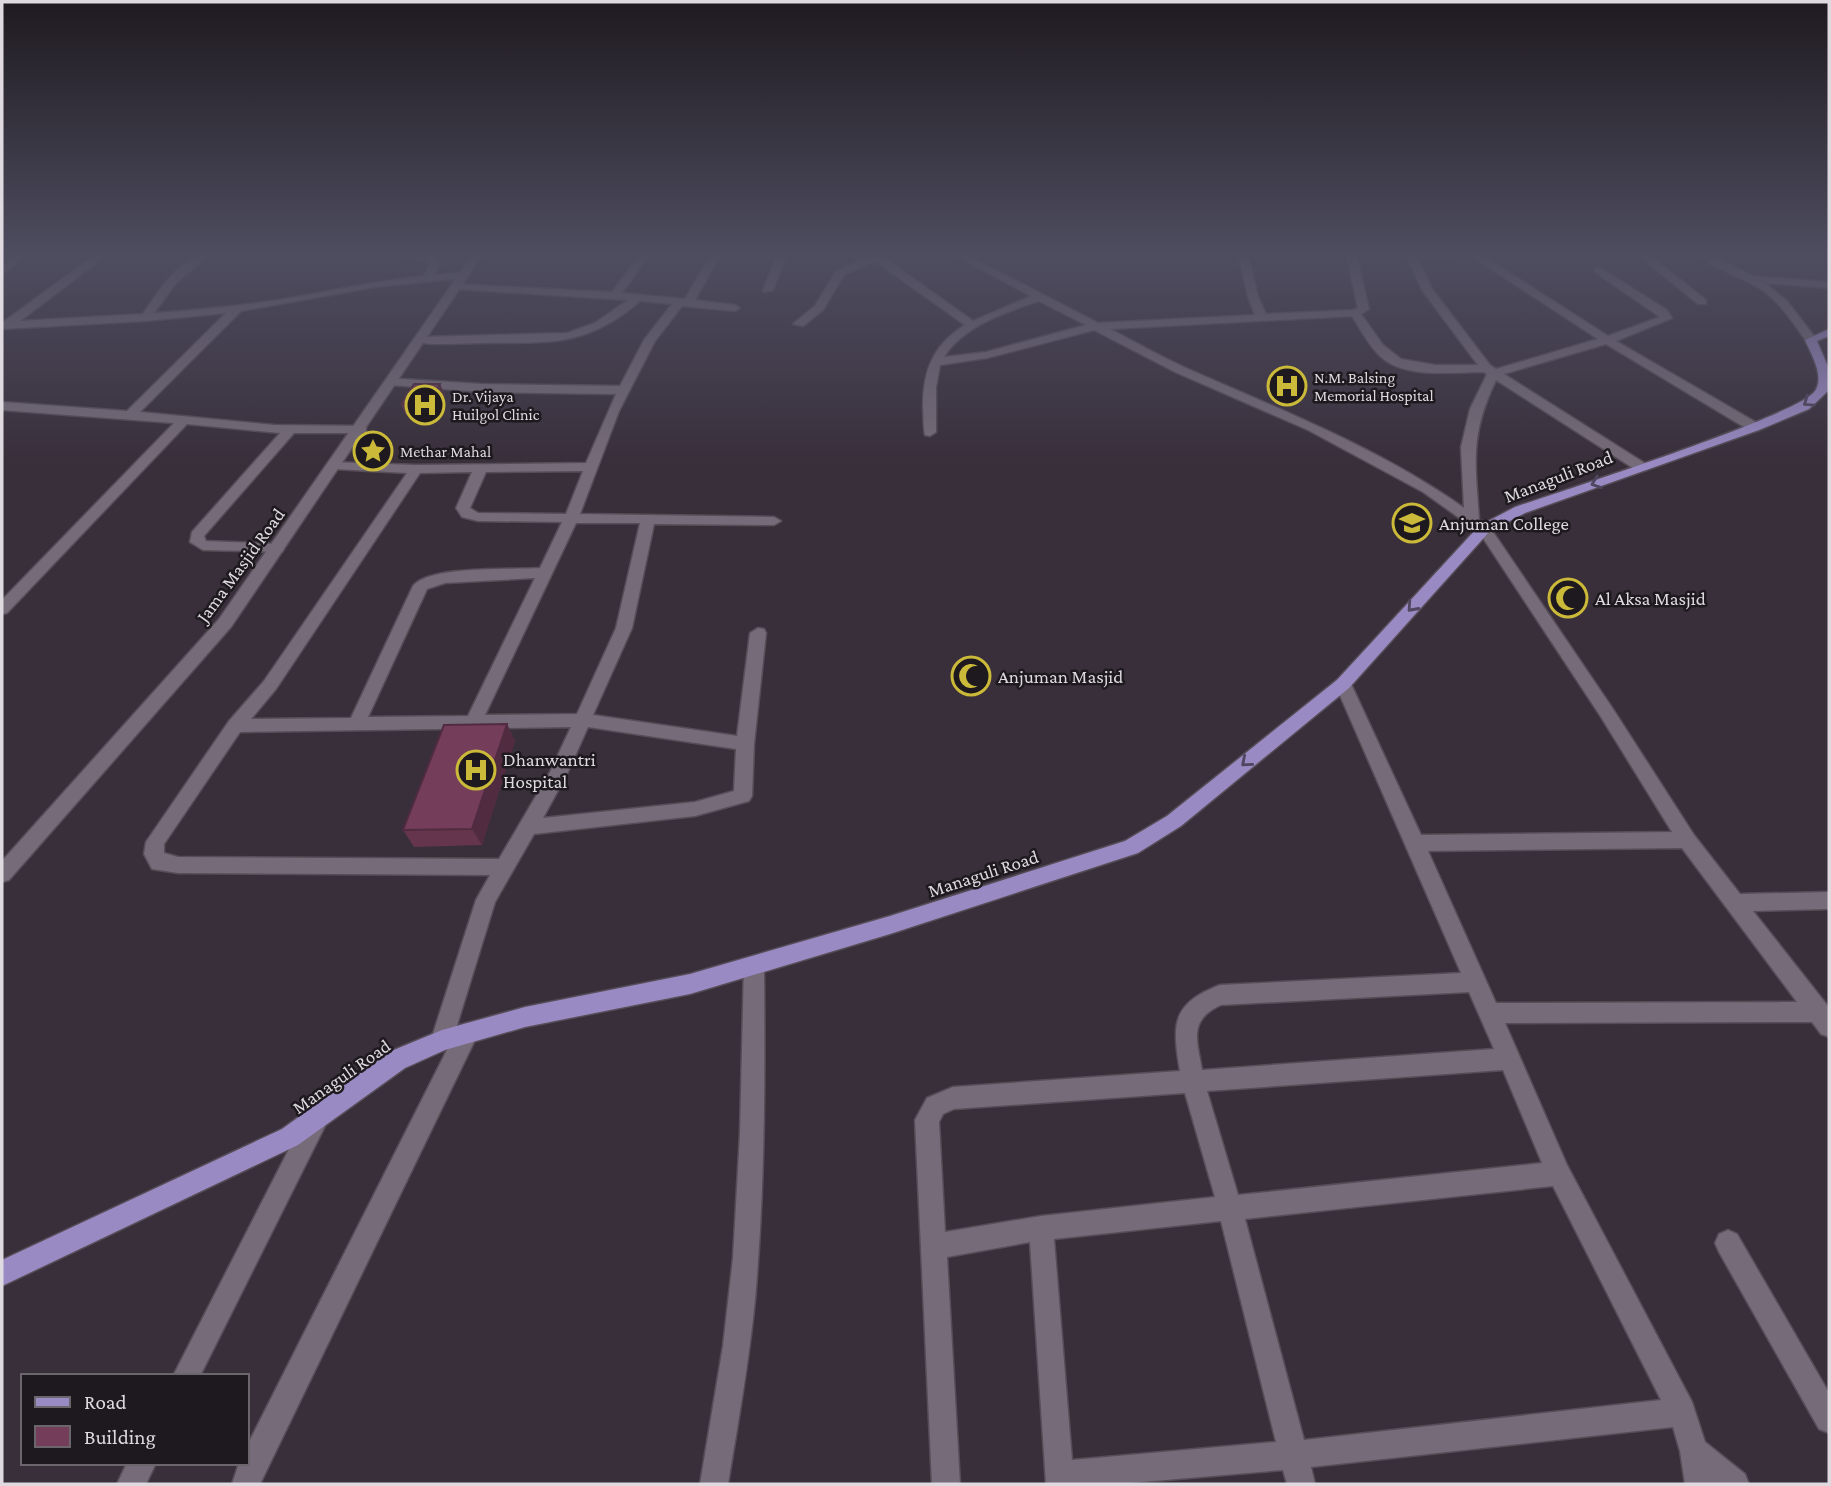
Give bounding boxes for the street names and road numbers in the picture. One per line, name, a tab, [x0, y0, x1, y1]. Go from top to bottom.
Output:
street label: Managuli Road	[1501, 446, 1616, 507]
street label: Jama Masjid Road	[191, 504, 290, 629]
street label: Managuli Road	[925, 846, 1041, 901]
street label: Managuli Road	[288, 1035, 394, 1118]

